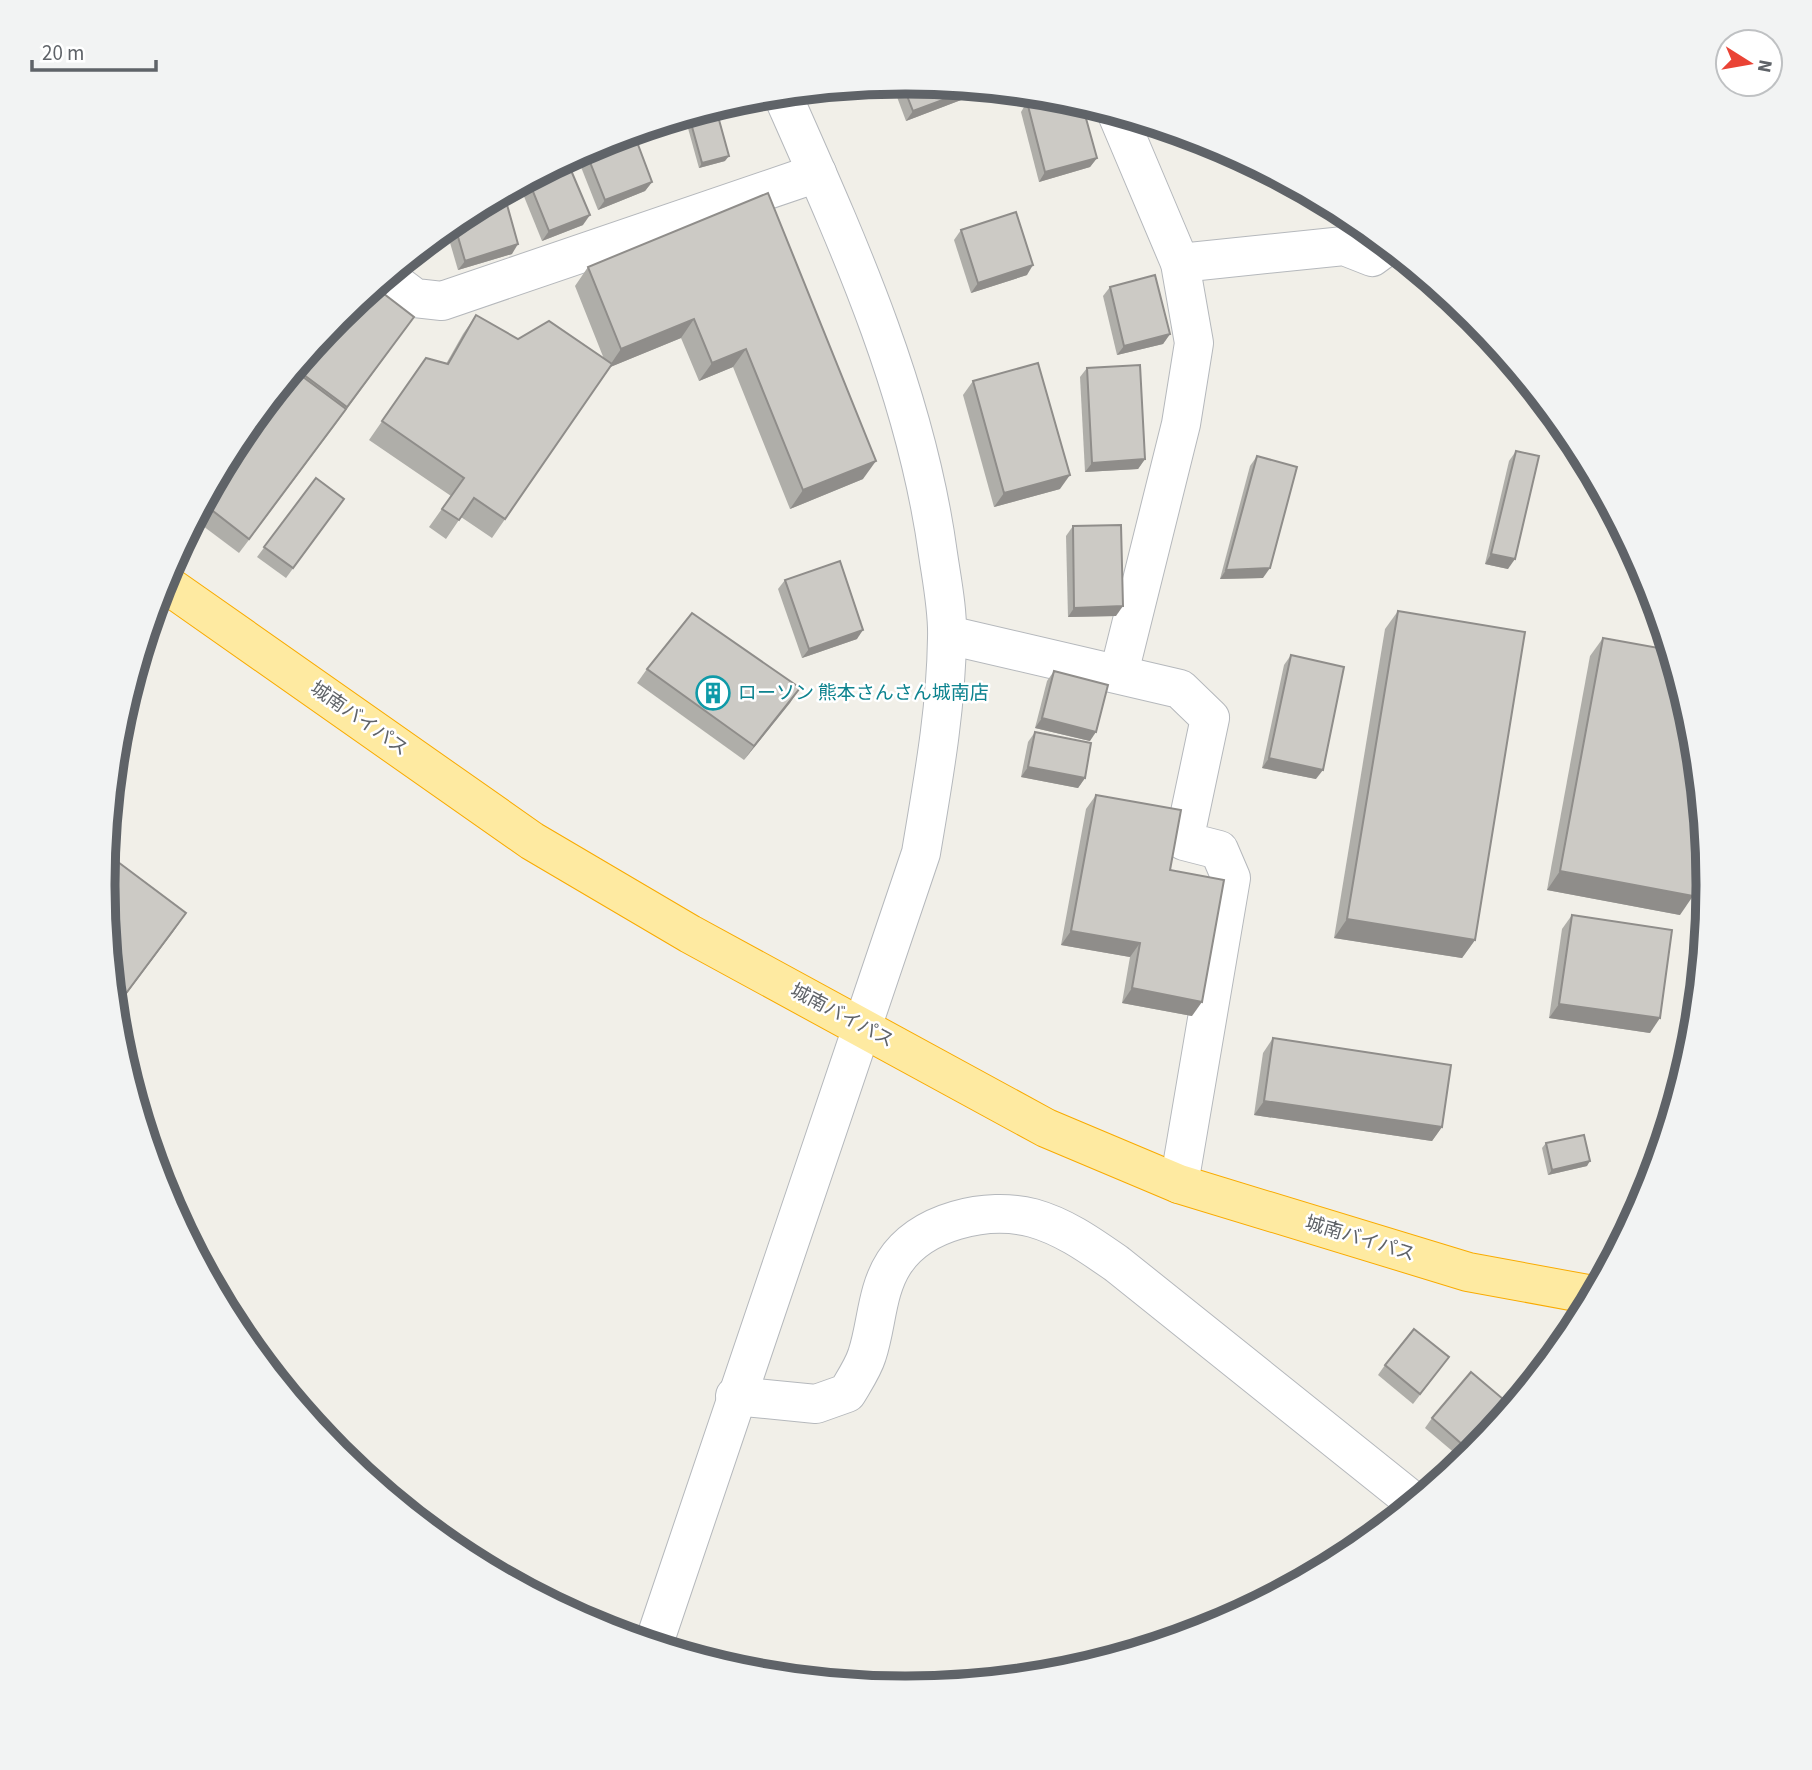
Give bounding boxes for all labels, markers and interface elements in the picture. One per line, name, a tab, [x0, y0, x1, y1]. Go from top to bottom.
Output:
scale bar	[32, 28, 156, 72]
north arrow	[1714, 28, 1784, 98]
text: 20 m	[42, 38, 84, 68]
text: N	[1750, 57, 1779, 75]
building icon: ローソン 熊本さんさん城南店	[694, 674, 732, 712]
street label: 城南バイパス	[305, 675, 413, 763]
place label: ローソン 熊本さんさん城南店	[738, 680, 989, 707]
street label: 城南バイパス	[785, 977, 899, 1055]
street label: 城南バイパス	[1302, 1209, 1418, 1269]

